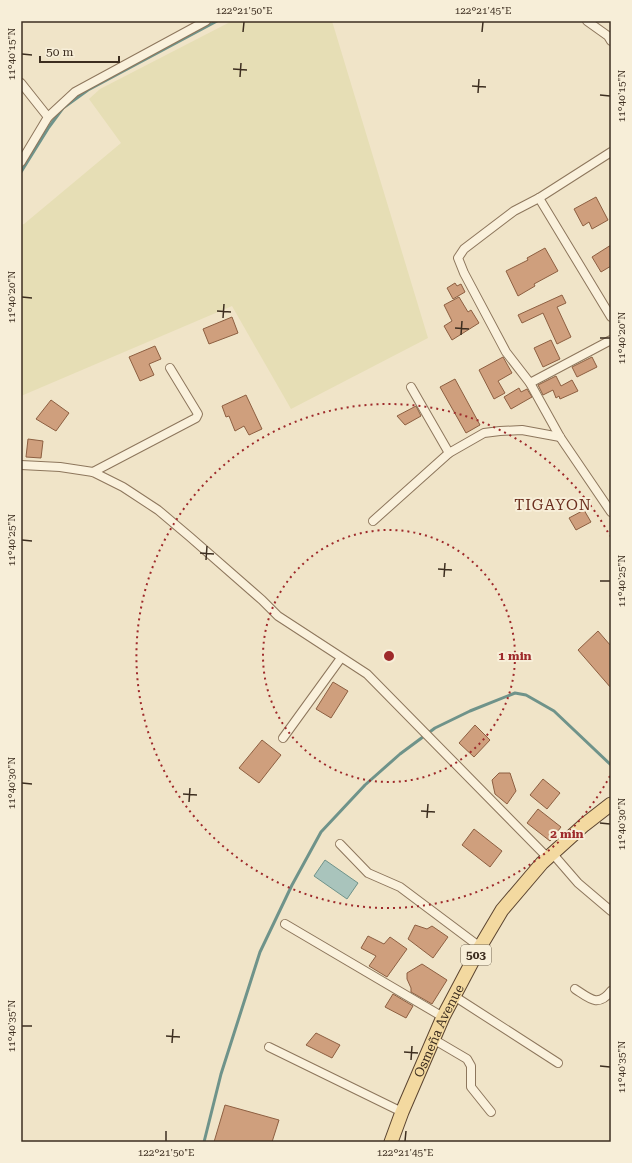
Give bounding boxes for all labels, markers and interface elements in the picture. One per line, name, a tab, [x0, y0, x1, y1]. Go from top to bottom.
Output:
text: 122°21'50"E	[216, 5, 272, 16]
text: 122°21'45"E	[455, 5, 511, 16]
text: 11°40'15"N	[6, 28, 17, 80]
scale bar	[40, 38, 119, 64]
text: 50 m	[46, 45, 73, 59]
text: 11°40'15"N	[616, 70, 627, 122]
text: 11°40'20"N	[6, 271, 17, 323]
text: 11°40'20"N	[616, 312, 627, 364]
district label: TIGAYON	[514, 496, 592, 514]
text: 11°40'25"N	[6, 514, 17, 566]
text: 11°40'25"N	[616, 555, 627, 607]
centre of rings	[382, 649, 396, 663]
text: 1 min	[498, 649, 532, 663]
text: 11°40'30"N	[6, 757, 17, 809]
text: 11°40'30"N	[616, 798, 627, 850]
text: 2 min	[550, 827, 584, 841]
road number: 503	[461, 945, 491, 965]
street label: Osmeña Avenue	[410, 982, 466, 1080]
text: 11°40'35"N	[6, 1000, 17, 1052]
text: 11°40'35"N	[616, 1041, 627, 1093]
text: 122°21'50"E	[138, 1147, 194, 1158]
text: 122°21'45"E	[377, 1147, 433, 1158]

